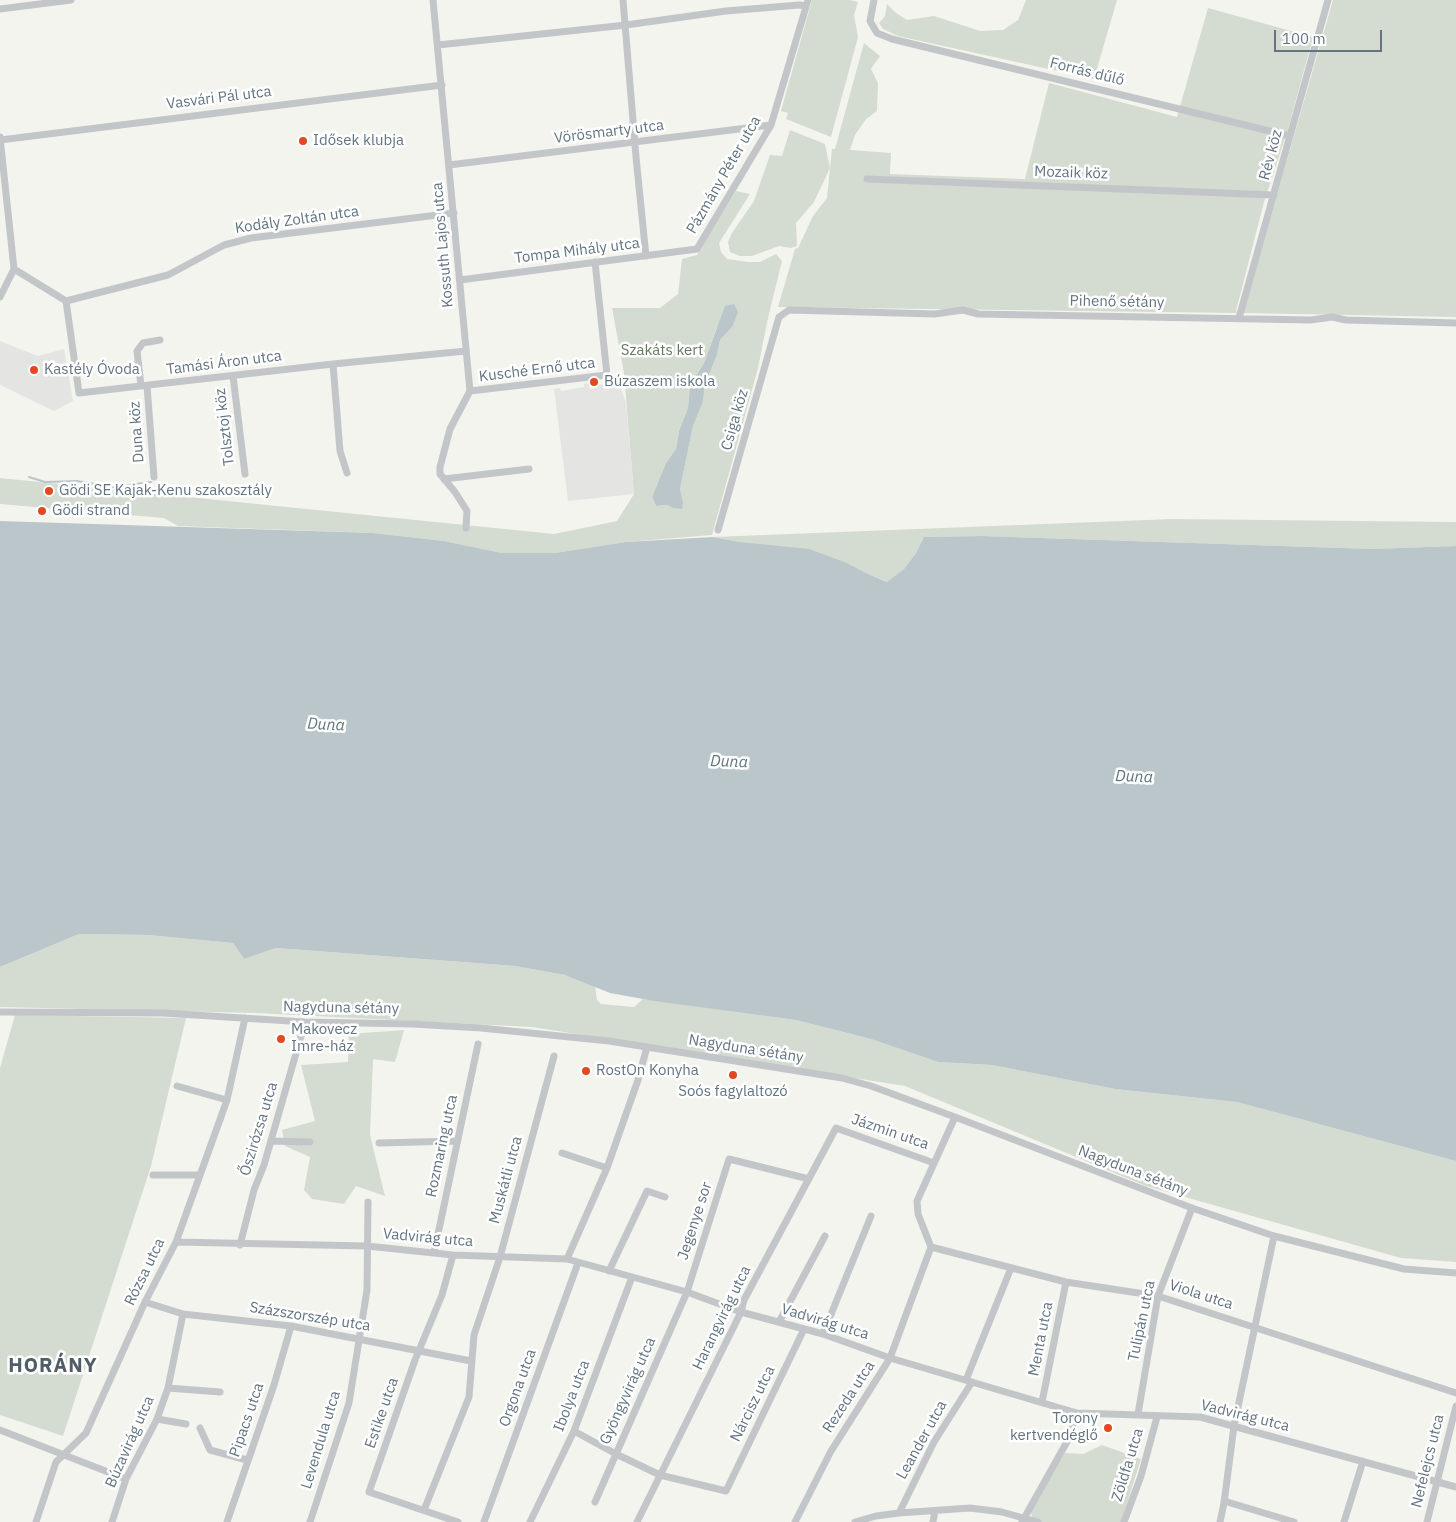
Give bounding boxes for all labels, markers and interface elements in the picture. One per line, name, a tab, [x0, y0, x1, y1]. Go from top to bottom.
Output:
scale bar	[1276, 20, 1384, 52]
text: 100 m	[1282, 29, 1326, 48]
street label: Forrás dűlő	[1048, 54, 1126, 90]
street label: Vasvári Pál utca	[165, 83, 273, 113]
street label: Pázmány Péter utca	[683, 113, 765, 237]
street label: Vörösmarty utca	[553, 116, 665, 148]
street label: Rév köz	[1256, 128, 1286, 182]
place label: Idősek klubja	[313, 132, 404, 150]
marker: Idősek klubja	[297, 135, 309, 147]
street label: Mozaik köz	[1034, 163, 1108, 183]
street label: Kossuth Lajos utca	[429, 182, 457, 308]
street label: Kodály Zoltán utca	[234, 202, 360, 238]
street label: Tompa Mihály utca	[513, 234, 641, 268]
street label: Pihenő sétány	[1069, 292, 1165, 312]
park label: Szakáts kert	[621, 342, 703, 360]
street label: Tamási Áron utca	[165, 347, 283, 379]
street label: Kusché Ernő utca	[478, 354, 596, 386]
place label: Kastély Óvoda	[44, 361, 140, 379]
marker: Kastély Óvoda	[28, 364, 40, 376]
place label: Búzaszem iskola	[604, 373, 715, 391]
marker: Búzaszem iskola	[588, 376, 600, 388]
street label: Tolsztoj köz	[211, 387, 239, 467]
street label: Csiga köz	[718, 387, 752, 453]
street label: Duna köz	[126, 401, 148, 463]
place label: Gödi SE Kajak-Kenu szakosztály	[59, 482, 272, 500]
marker: Gödi SE Kajak-Kenu szakosztály	[43, 485, 55, 497]
place label: Gödi strand	[52, 502, 130, 520]
marker: Gödi strand	[36, 505, 48, 517]
water label: Duna	[307, 714, 345, 736]
water label: Duna	[710, 752, 748, 772]
water label: Duna	[1115, 767, 1153, 787]
street label: Nagyduna sétány	[283, 998, 399, 1018]
place label: Makovecz Imre-ház	[291, 1021, 357, 1056]
street label: Nagyduna sétány	[687, 1031, 805, 1067]
marker: Makovecz Imre-ház	[275, 1033, 287, 1045]
place label: RostOn Konyha	[596, 1062, 699, 1080]
marker: RostOn Konyha	[580, 1065, 592, 1077]
marker: Soós fagylaltozó	[727, 1069, 739, 1081]
street label: Őszirózsa utca	[236, 1080, 282, 1178]
place label: Soós fagylaltozó	[678, 1083, 788, 1101]
street label: Rozmaring utca	[422, 1093, 462, 1199]
street label: Jázmin utca	[849, 1110, 931, 1154]
street label: Muskátli utca	[486, 1134, 526, 1226]
street label: Nagyduna sétány	[1076, 1142, 1190, 1200]
street label: Jegenye sor	[674, 1180, 716, 1262]
street label: Vadvirág utca	[382, 1225, 474, 1251]
street label: Rózsa utca	[121, 1235, 169, 1309]
street label: Harangvirág utca	[689, 1263, 755, 1373]
street label: Viola utca	[1167, 1276, 1235, 1314]
street label: Tulipán utca	[1125, 1279, 1159, 1363]
street label: Százszorszép utca	[248, 1299, 372, 1335]
street label: Vadvirág utca	[779, 1300, 871, 1344]
street label: Menta utca	[1025, 1300, 1057, 1378]
street label: Gyöngyvirág utca	[596, 1335, 660, 1447]
street label: Orgona utca	[496, 1347, 540, 1429]
district label: HORÁNY	[8, 1354, 98, 1378]
street label: Ibolya utca	[550, 1358, 594, 1434]
street label: Rezeda utca	[819, 1358, 879, 1436]
street label: Nárcisz utca	[727, 1363, 779, 1445]
street label: Estike utca	[361, 1375, 403, 1451]
street label: Pipacs utca	[226, 1381, 268, 1459]
street label: Levendula utca	[298, 1389, 344, 1491]
street label: Búzavirág utca	[102, 1393, 158, 1491]
street label: Vadvirág utca	[1199, 1396, 1291, 1436]
street label: Leander utca	[893, 1397, 951, 1483]
place label: Torony kertvendéglő	[1010, 1410, 1098, 1445]
street label: Nefelejcs utca	[1408, 1412, 1448, 1510]
marker: Torony kertvendéglő	[1102, 1422, 1114, 1434]
street label: Zöldfa utca	[1108, 1426, 1148, 1504]

